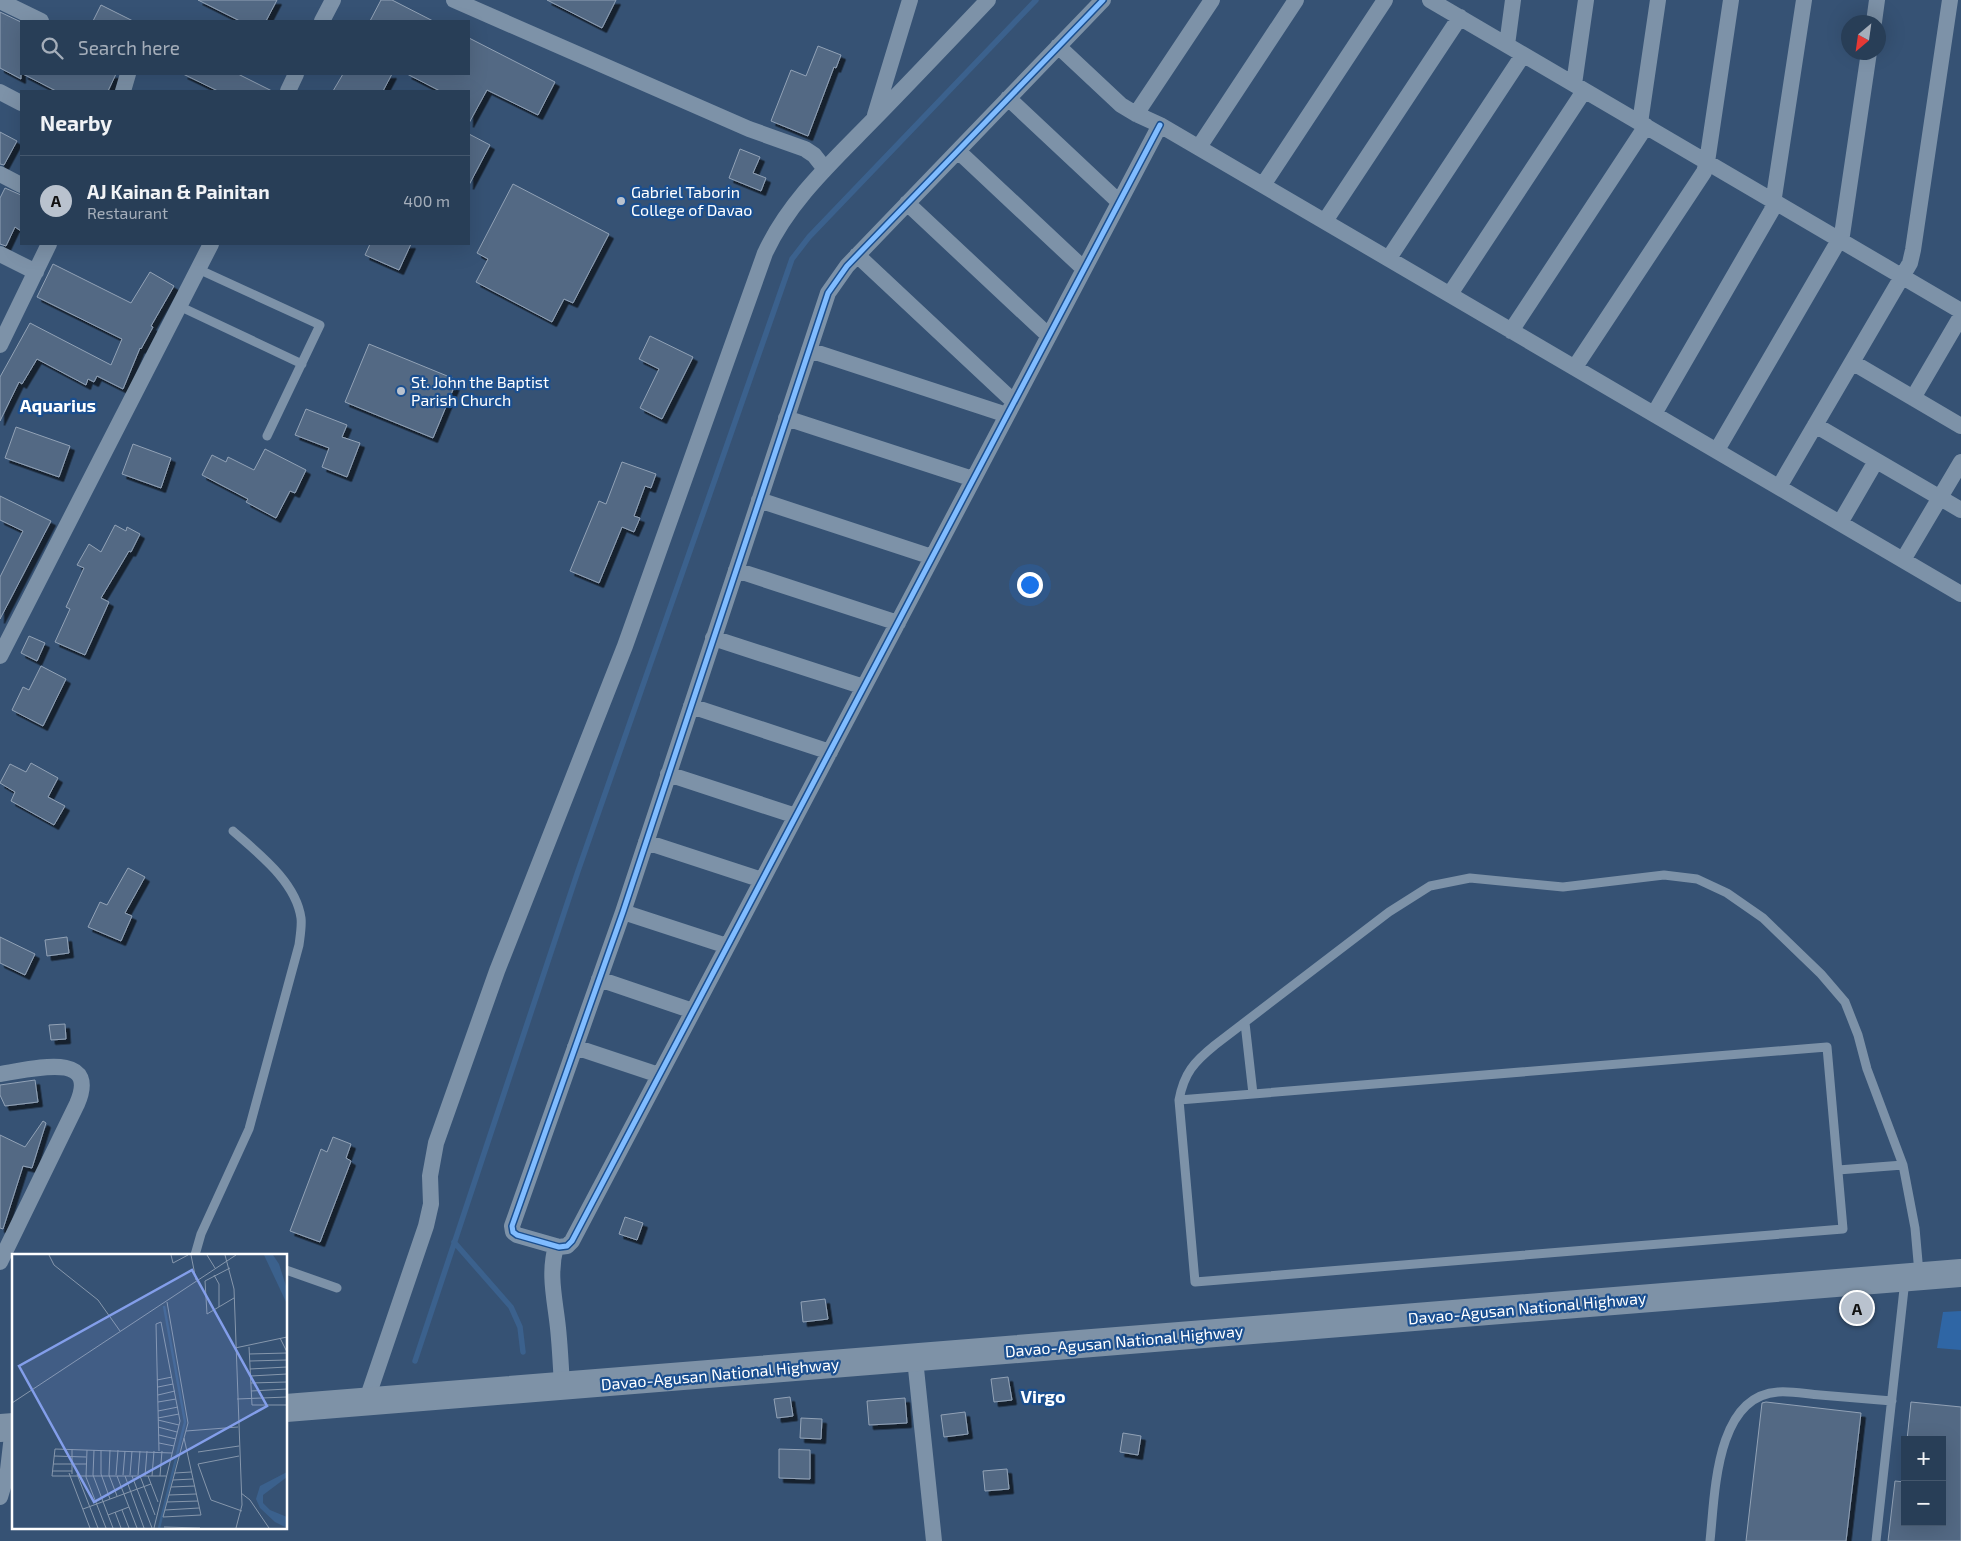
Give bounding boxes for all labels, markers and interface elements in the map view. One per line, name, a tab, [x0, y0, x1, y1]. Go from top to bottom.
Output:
north arrow	[1841, 15, 1886, 60]
search box	[20, 20, 470, 75]
icon: search	[38, 34, 66, 62]
text: Search here	[78, 36, 180, 59]
text: Nearby	[40, 110, 112, 135]
text: AJ Kainan & Painitan	[87, 180, 270, 203]
place label: Gabriel Taborin College of Davao	[631, 182, 752, 219]
text: A	[51, 191, 61, 210]
text: 400 m	[403, 191, 450, 210]
marker: Gabriel Taborin College of Davao	[615, 195, 627, 207]
text: Restaurant	[87, 203, 168, 222]
place label: St. John the Baptist Parish Church	[411, 372, 549, 409]
marker: St. John the Baptist Parish Church	[395, 385, 407, 397]
district label: Aquarius	[20, 394, 96, 416]
your location	[1017, 572, 1043, 598]
inset map	[12, 1254, 288, 1528]
street label: Davao-Agusan National Highway	[1407, 1288, 1647, 1327]
pin: A	[1841, 1289, 1873, 1327]
street label: Davao-Agusan National Highway	[1004, 1321, 1244, 1360]
street label: Davao-Agusan National Highway	[600, 1354, 840, 1393]
district label: Virgo	[1020, 1385, 1066, 1407]
map controls	[1901, 1436, 1946, 1526]
button: +	[1901, 1436, 1946, 1481]
button: −	[1901, 1481, 1946, 1526]

